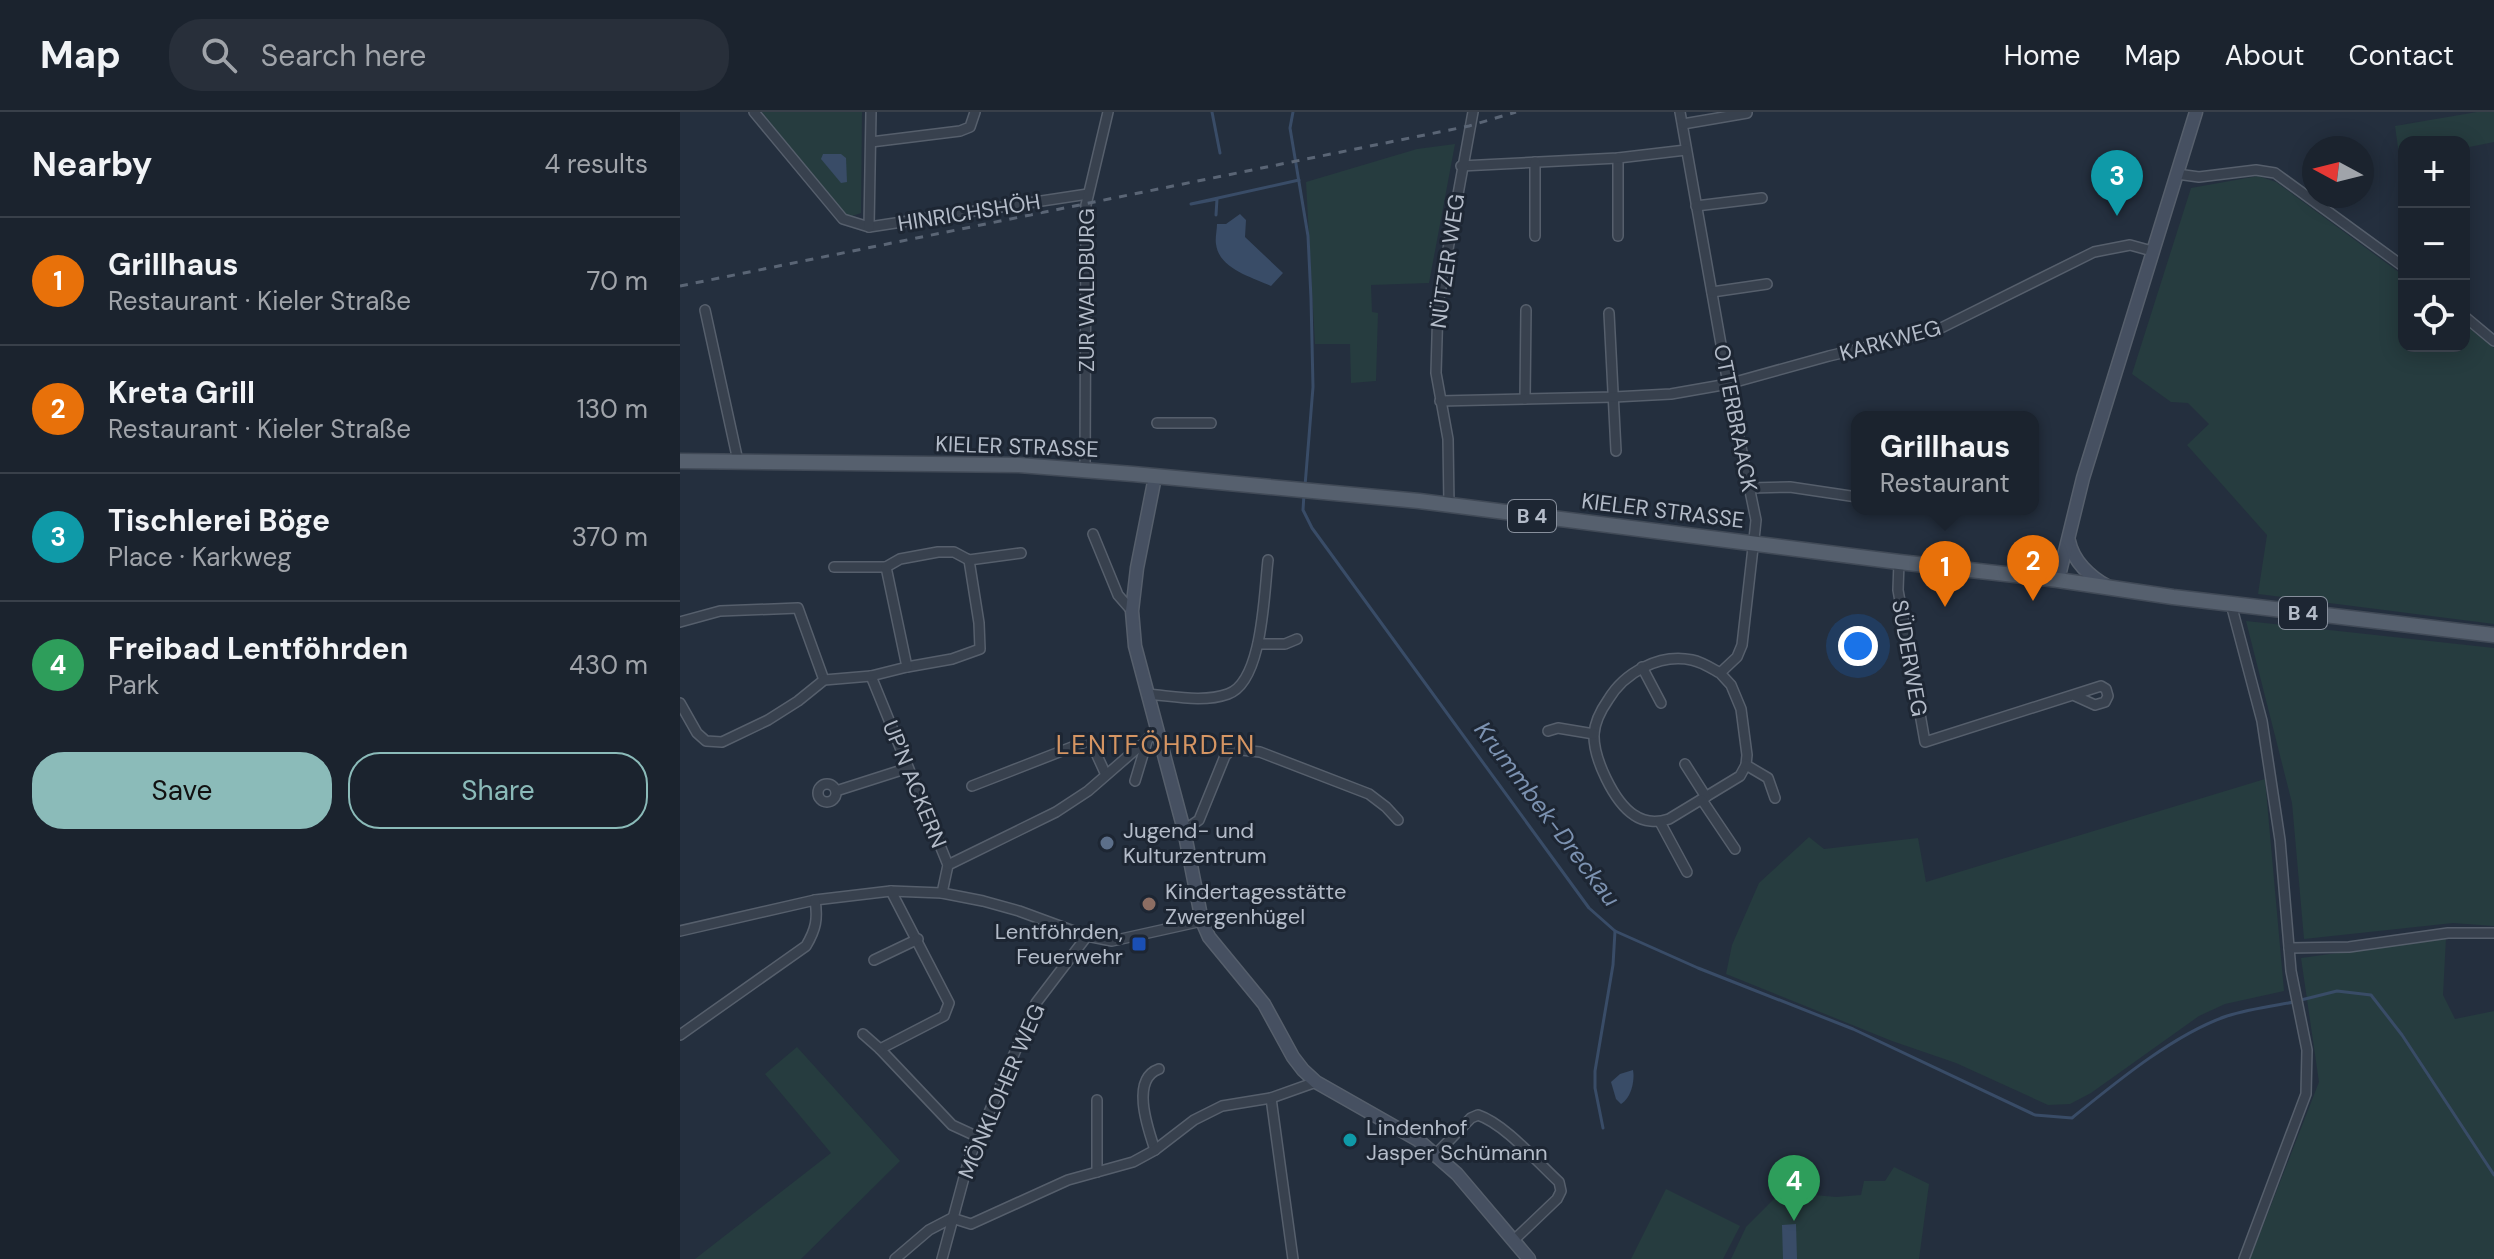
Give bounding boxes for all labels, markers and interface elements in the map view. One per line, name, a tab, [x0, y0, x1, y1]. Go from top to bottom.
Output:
search box	[169, 19, 729, 91]
text: Map	[40, 30, 121, 80]
icon: search	[197, 33, 241, 77]
text: Search here	[261, 36, 426, 75]
text: Home	[2004, 37, 2080, 74]
text: Map	[2124, 37, 2181, 74]
text: About	[2225, 37, 2304, 74]
text: Contact	[2348, 37, 2454, 74]
north arrow	[2302, 136, 2374, 208]
map controls	[2398, 136, 2470, 352]
button: +	[2398, 136, 2470, 208]
text: Nearby	[32, 142, 152, 187]
text: 4 results	[544, 147, 648, 181]
pin: 3	[2091, 150, 2143, 216]
street label: HINRICHSHÖH	[896, 187, 1042, 238]
street label: NÜTZER WEG	[1424, 192, 1471, 330]
street label: ZUR WALDBURG	[1072, 208, 1101, 372]
button: −	[2398, 208, 2470, 280]
text: Grillhaus	[108, 245, 238, 284]
text: 1	[53, 264, 63, 298]
text: 70 m	[587, 264, 648, 298]
button: locate	[2398, 280, 2470, 352]
text: Restaurant · Kieler Straße	[108, 284, 411, 318]
street label: KARKWEG	[1836, 313, 1944, 368]
street label: OTTERBRAACK	[1707, 342, 1764, 494]
text: Kreta Grill	[108, 373, 255, 412]
text: 2	[50, 392, 66, 426]
text: 130 m	[577, 392, 648, 426]
popup	[1851, 411, 2039, 515]
text: Restaurant · Kieler Straße	[108, 412, 411, 446]
text: Grillhaus	[1880, 427, 2010, 466]
street label: KIELER STRASSE	[935, 429, 1099, 464]
text: Restaurant	[1880, 466, 2010, 500]
street label: KIELER STRASSE	[1580, 486, 1746, 535]
road number: B 4	[1508, 500, 1556, 532]
text: Tischlerei Böge	[108, 501, 330, 540]
text: 3	[50, 520, 66, 554]
text: 370 m	[572, 520, 648, 554]
pin: 2	[2007, 535, 2059, 601]
text: Place · Karkweg	[108, 540, 292, 574]
pin: 1	[1919, 541, 1971, 607]
road number: B 4	[2279, 597, 2327, 629]
street label: SÜDERWEG	[1885, 598, 1934, 719]
your location	[1838, 626, 1878, 666]
text: Freibad Lentföhrden	[108, 629, 408, 668]
text: 4	[50, 648, 66, 682]
text: 430 m	[569, 648, 648, 682]
text: Park	[108, 668, 159, 702]
water label: Krummbek-Dreckau	[1468, 715, 1627, 913]
street label: UP'N ACKERN	[876, 716, 953, 852]
district label: LENTFÖHRDEN	[1056, 728, 1256, 762]
button: Save	[32, 752, 332, 829]
button: Share	[348, 752, 648, 829]
place label: Jugend- und Kulturzentrum	[1123, 816, 1267, 870]
marker: Jugend- und Kulturzentrum	[1098, 834, 1116, 852]
place label: Kindertagesstätte Zwergenhügel	[1165, 877, 1346, 931]
marker: Kindertagesstätte Zwergenhügel	[1140, 895, 1158, 913]
place label: Lentföhrden, Feuerwehr	[995, 917, 1123, 971]
marker: Lentföhrden, Feuerwehr	[1130, 935, 1148, 953]
street label: MÖNKLOHER WEG	[951, 999, 1051, 1183]
place label: Lindenhof Jasper Schümann	[1366, 1113, 1548, 1167]
marker: Lindenhof Jasper Schümann	[1341, 1131, 1359, 1149]
pin: 4	[1768, 1155, 1820, 1221]

